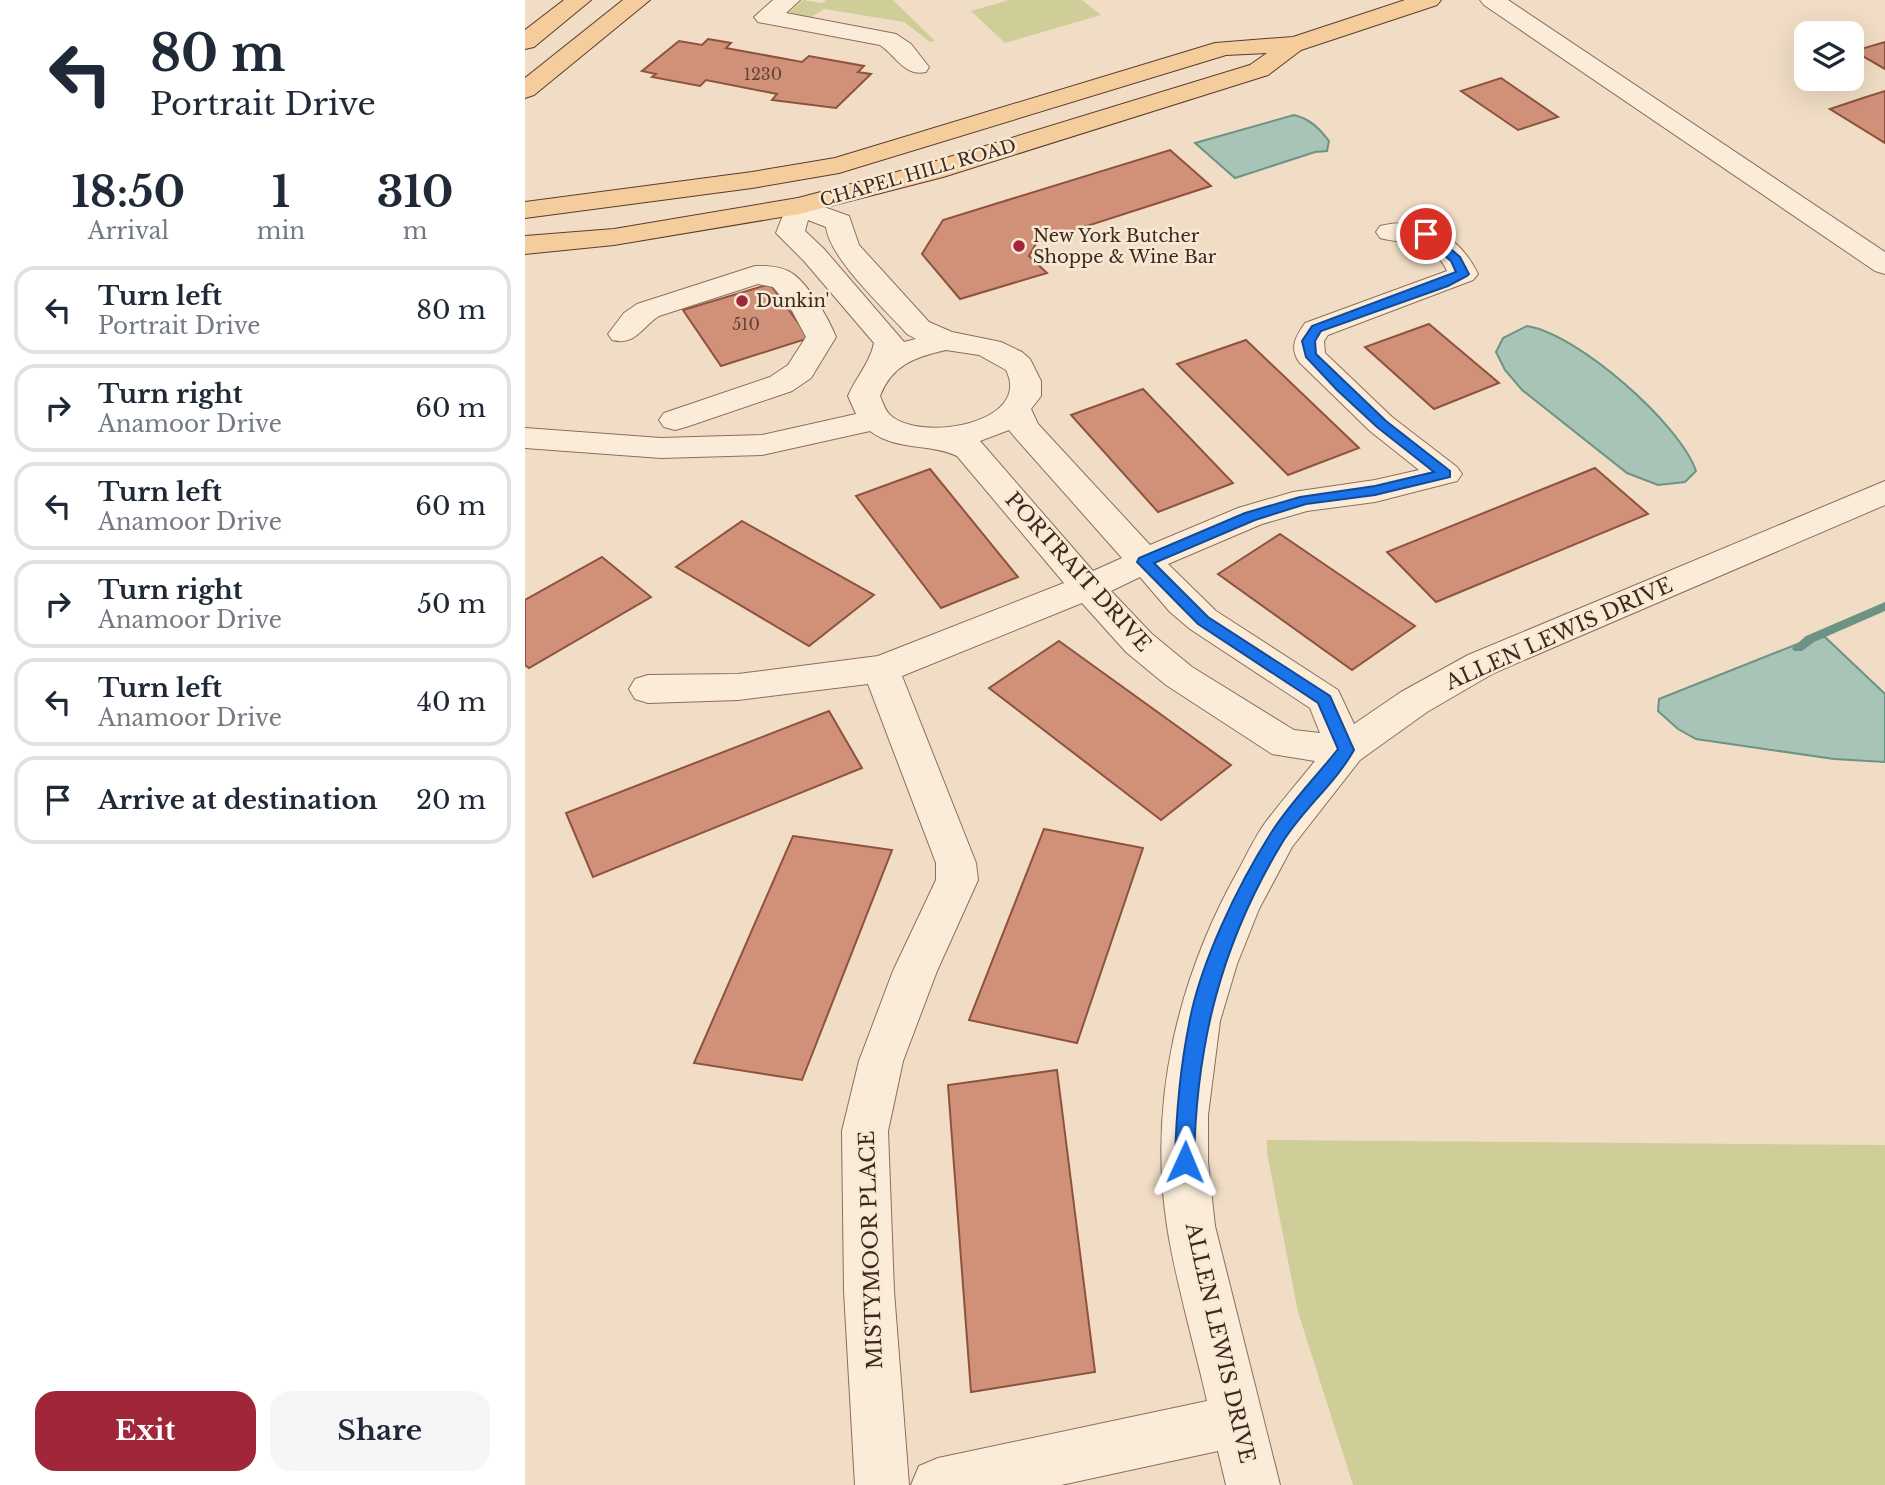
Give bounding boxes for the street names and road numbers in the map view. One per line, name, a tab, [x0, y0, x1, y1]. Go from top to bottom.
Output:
street label: CHAPEL HILL ROAD	[817, 134, 1019, 212]
street label: PORTRAIT DRIVE	[999, 487, 1157, 657]
street label: ALLEN LEWIS DRIVE	[1441, 572, 1677, 696]
street label: MISTYMOOR PLACE	[854, 1130, 888, 1370]
street label: ALLEN LEWIS DRIVE	[1179, 1219, 1260, 1466]

